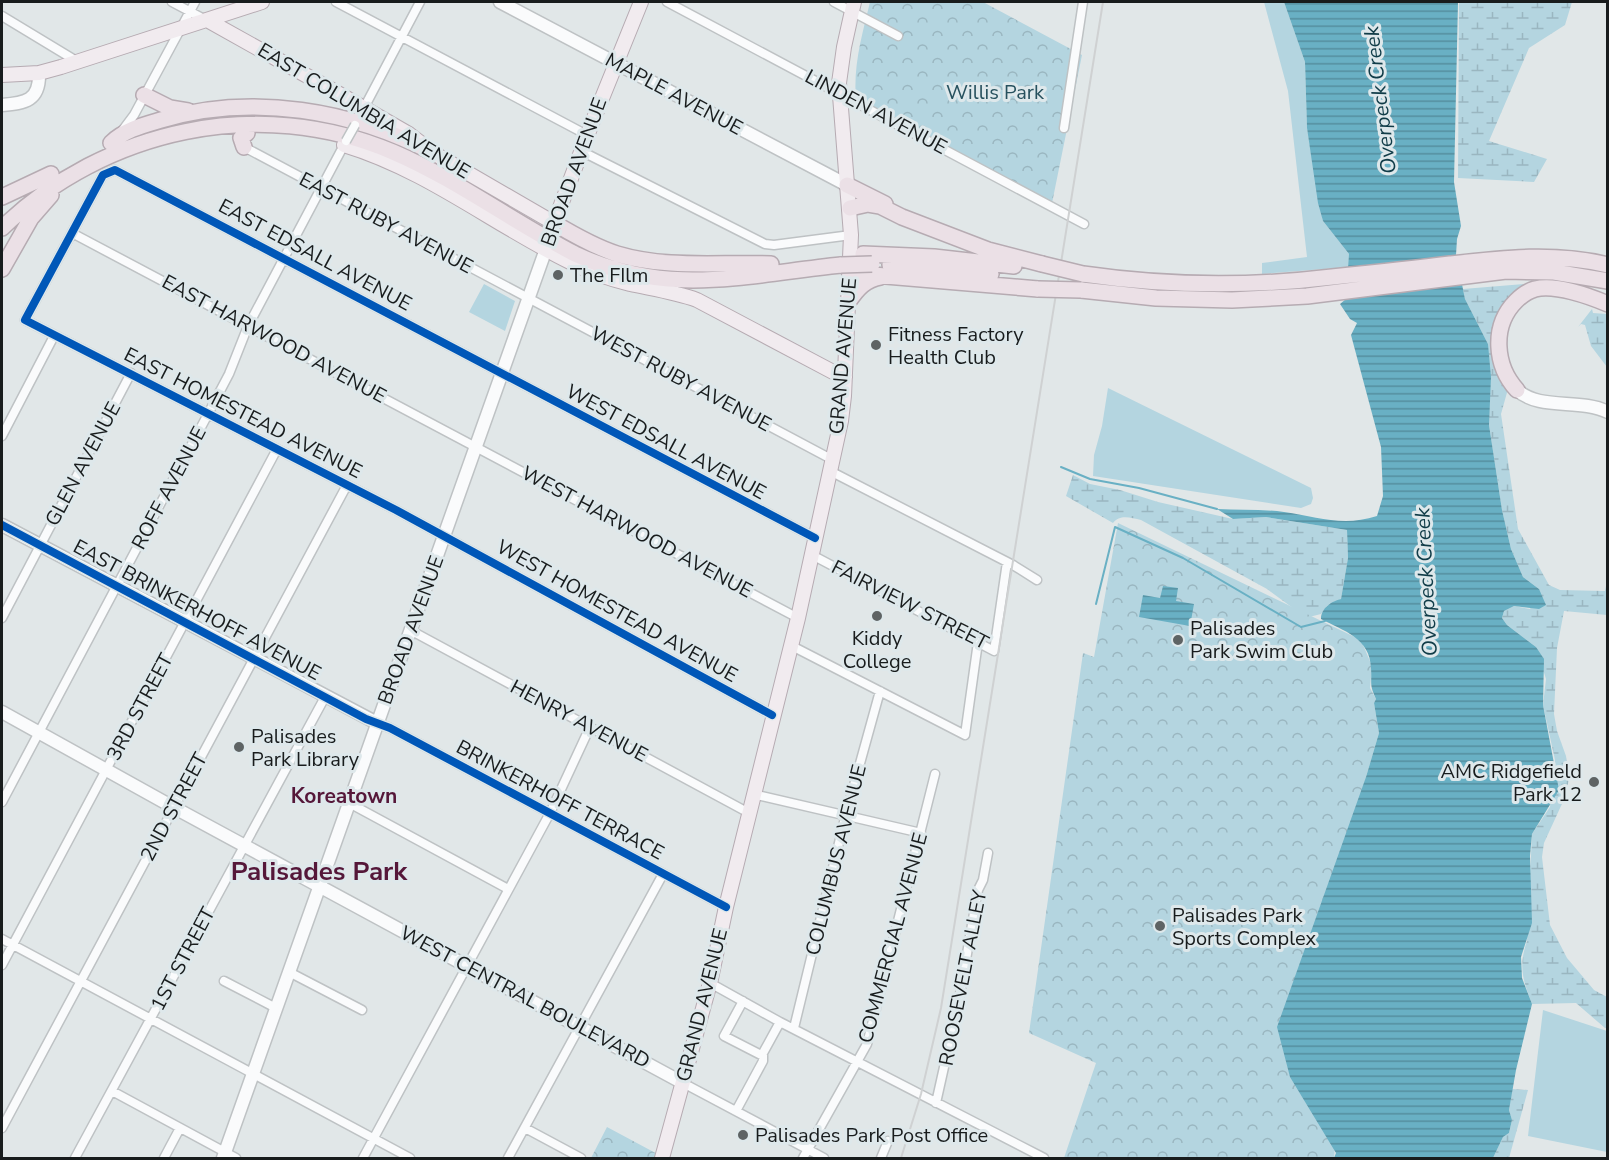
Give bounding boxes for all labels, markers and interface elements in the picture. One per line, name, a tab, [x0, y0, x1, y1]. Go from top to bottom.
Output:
water label: Overpeck Creek	[1357, 24, 1403, 176]
street label: EAST COLUMBIA AVENUE	[253, 37, 475, 185]
street label: MAPLE AVENUE	[601, 46, 747, 142]
street label: LINDEN AVENUE	[800, 63, 952, 161]
park label: Willis Park	[946, 79, 1045, 106]
street label: BROAD AVENUE	[535, 94, 613, 250]
street label: EAST RUBY AVENUE	[294, 166, 478, 280]
street label: EAST EDSALL AVENUE	[214, 193, 416, 317]
place label: The FIlm	[570, 262, 648, 289]
street label: EAST HARWOOD AVENUE	[157, 268, 391, 410]
marker: The FIlm	[551, 268, 565, 282]
street label: GRAND AVENUE	[823, 277, 863, 435]
street label: WEST RUBY AVENUE	[586, 320, 776, 438]
place label: Fitness Factory Health Club	[888, 321, 1024, 371]
marker: Fitness Factory Health Club	[869, 338, 883, 352]
street label: EAST HOMESTEAD AVENUE	[119, 341, 367, 485]
street label: WEST EDSALL AVENUE	[561, 378, 771, 506]
street label: GLEN AVENUE	[39, 397, 127, 531]
street label: ROFF AVENUE	[125, 422, 213, 554]
street label: WEST HARWOOD AVENUE	[517, 460, 757, 604]
water label: Overpeck Creek	[1408, 506, 1444, 657]
street label: EAST BRINKERHOFF AVENUE	[68, 533, 326, 687]
street label: WEST HOMESTEAD AVENUE	[492, 533, 742, 689]
street label: BROAD AVENUE	[372, 552, 450, 708]
street label: FAIRVIEW STREET	[827, 554, 993, 656]
marker: Kiddy College	[870, 609, 884, 623]
place label: Palisades Park Swim Club	[1190, 615, 1333, 665]
place label: Kiddy College	[843, 625, 911, 675]
marker: Palisades Park Swim Club	[1171, 633, 1185, 647]
street label: 3RD STREET	[100, 649, 180, 765]
street label: HENRY AVENUE	[506, 673, 652, 769]
place label: Palisades Park Library	[251, 723, 360, 773]
street label: BRINKERHOFF TERRACE	[451, 734, 669, 866]
marker: Palisades Park Library	[232, 740, 246, 754]
street label: 2ND STREET	[134, 748, 214, 866]
place label: AMC Ridgefield Park 12	[1440, 758, 1582, 808]
street label: COLUMBUS AVENUE	[799, 762, 873, 958]
marker: AMC Ridgefield Park 12	[1587, 775, 1601, 789]
district label: Koreatown	[291, 782, 397, 810]
street label: COMMERCIAL AVENUE	[852, 830, 934, 1046]
district label: Palisades Park	[231, 854, 408, 889]
street label: ROOSEVELT ALLEY	[933, 887, 993, 1068]
street label: 1ST STREET	[144, 902, 222, 1016]
place label: Palisades Park Sports Complex	[1172, 902, 1317, 952]
street label: WEST CENTRAL BOULEVARD	[395, 919, 655, 1075]
marker: Palisades Park Sports Complex	[1153, 919, 1167, 933]
street label: GRAND AVENUE	[670, 926, 734, 1084]
place label: Palisades Park Post Office	[755, 1122, 988, 1149]
marker: Palisades Park Post Office	[736, 1128, 750, 1142]

